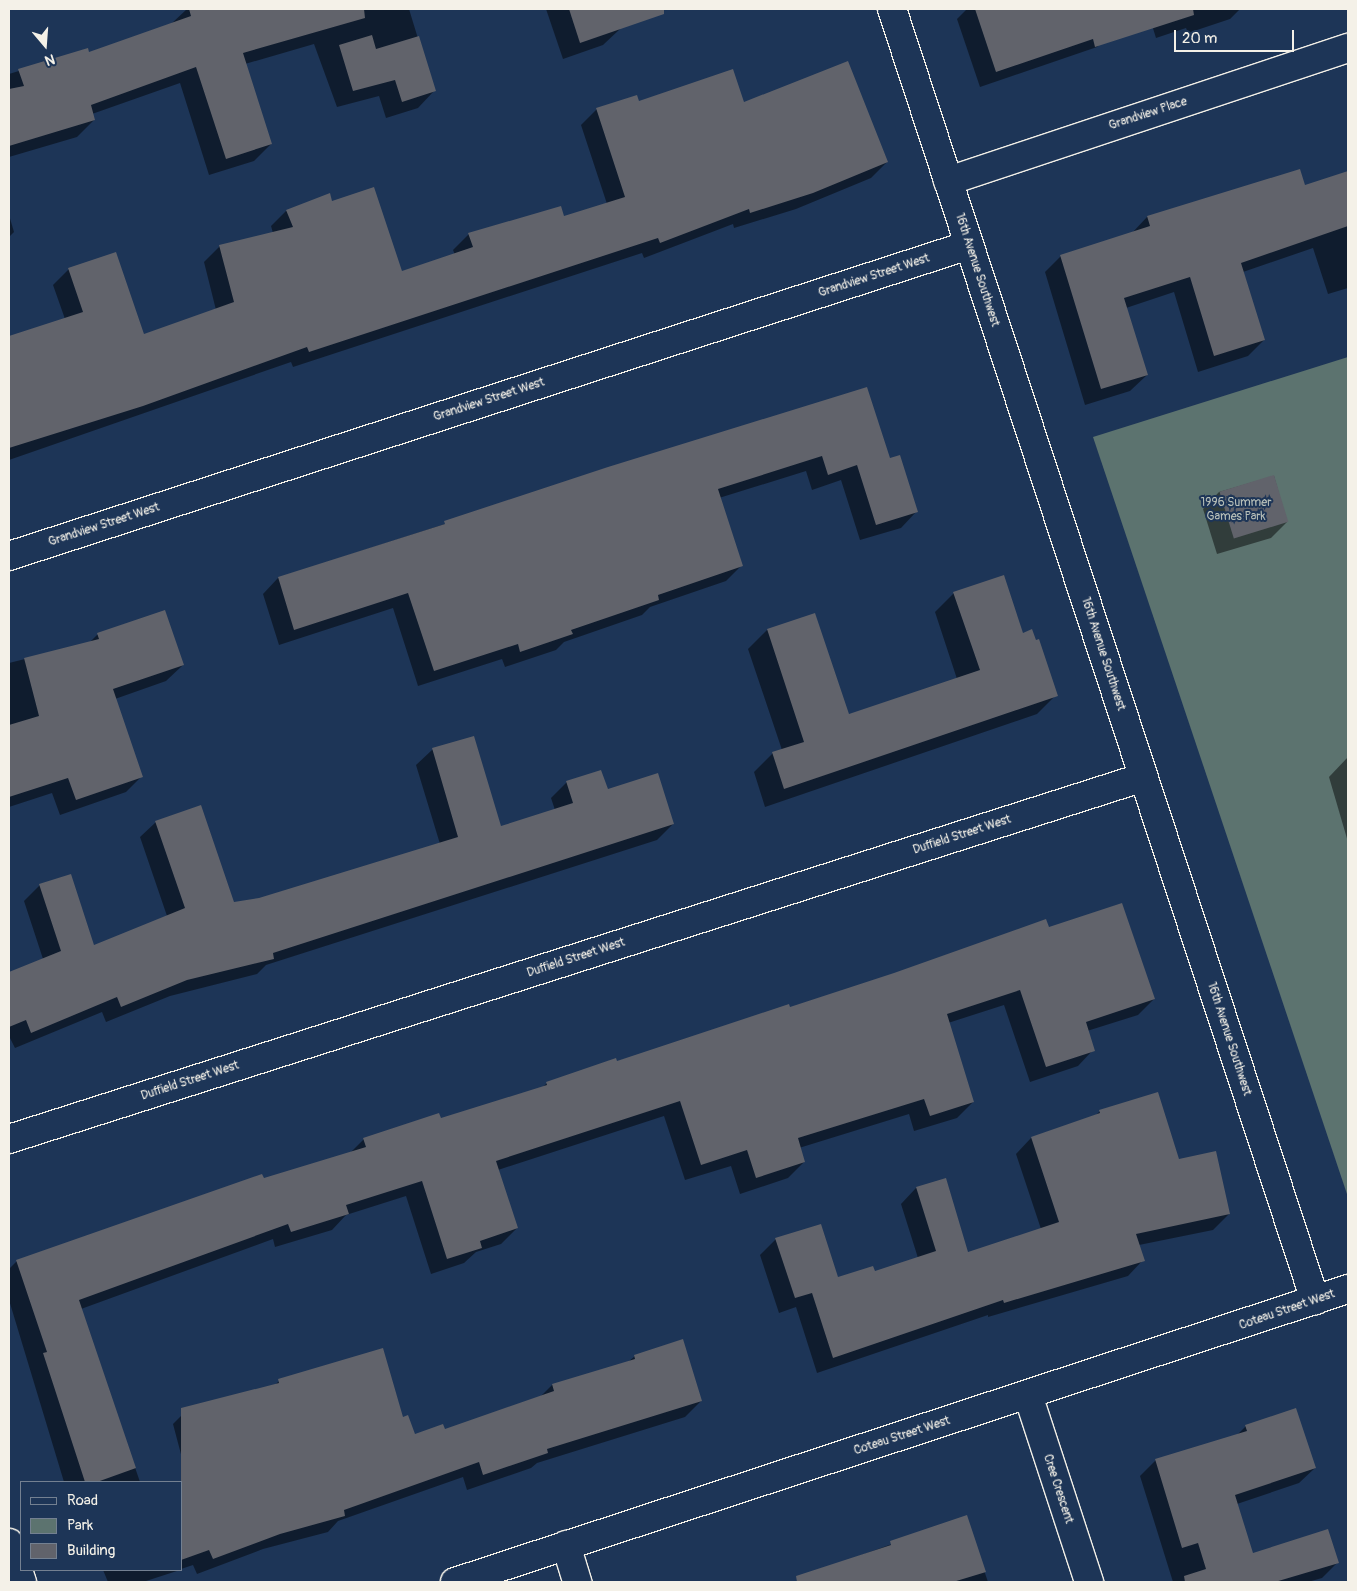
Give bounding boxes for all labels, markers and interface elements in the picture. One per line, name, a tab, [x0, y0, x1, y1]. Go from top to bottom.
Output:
north arrow	[20, 20, 70, 70]
scale bar	[1177, 20, 1297, 52]
text: 20 m	[1182, 29, 1217, 48]
text: N	[43, 50, 57, 69]
street label: Grandview Place	[1107, 95, 1189, 133]
street label: 16th Avenue Southwest	[952, 211, 1002, 329]
street label: Grandview Street West	[817, 251, 931, 301]
street label: Grandview Street West	[432, 375, 546, 425]
park label: 1996 Summer Games Park	[1201, 496, 1271, 524]
street label: Grandview Street West	[47, 500, 161, 550]
street label: 16th Avenue Southwest	[1078, 595, 1128, 713]
street label: Duffield Street West	[911, 812, 1013, 858]
street label: Duffield Street West	[525, 935, 627, 981]
street label: 16th Avenue Southwest	[1204, 980, 1254, 1098]
street label: Duffield Street West	[139, 1058, 241, 1104]
street label: Coteau Street West	[1237, 1287, 1337, 1333]
street label: Coteau Street West	[852, 1414, 952, 1458]
street label: Cree Crescent	[1040, 1453, 1076, 1525]
legend	[20, 1481, 182, 1571]
text: Road	[67, 1491, 98, 1510]
text: Park	[67, 1516, 93, 1535]
text: Building	[67, 1541, 115, 1560]

